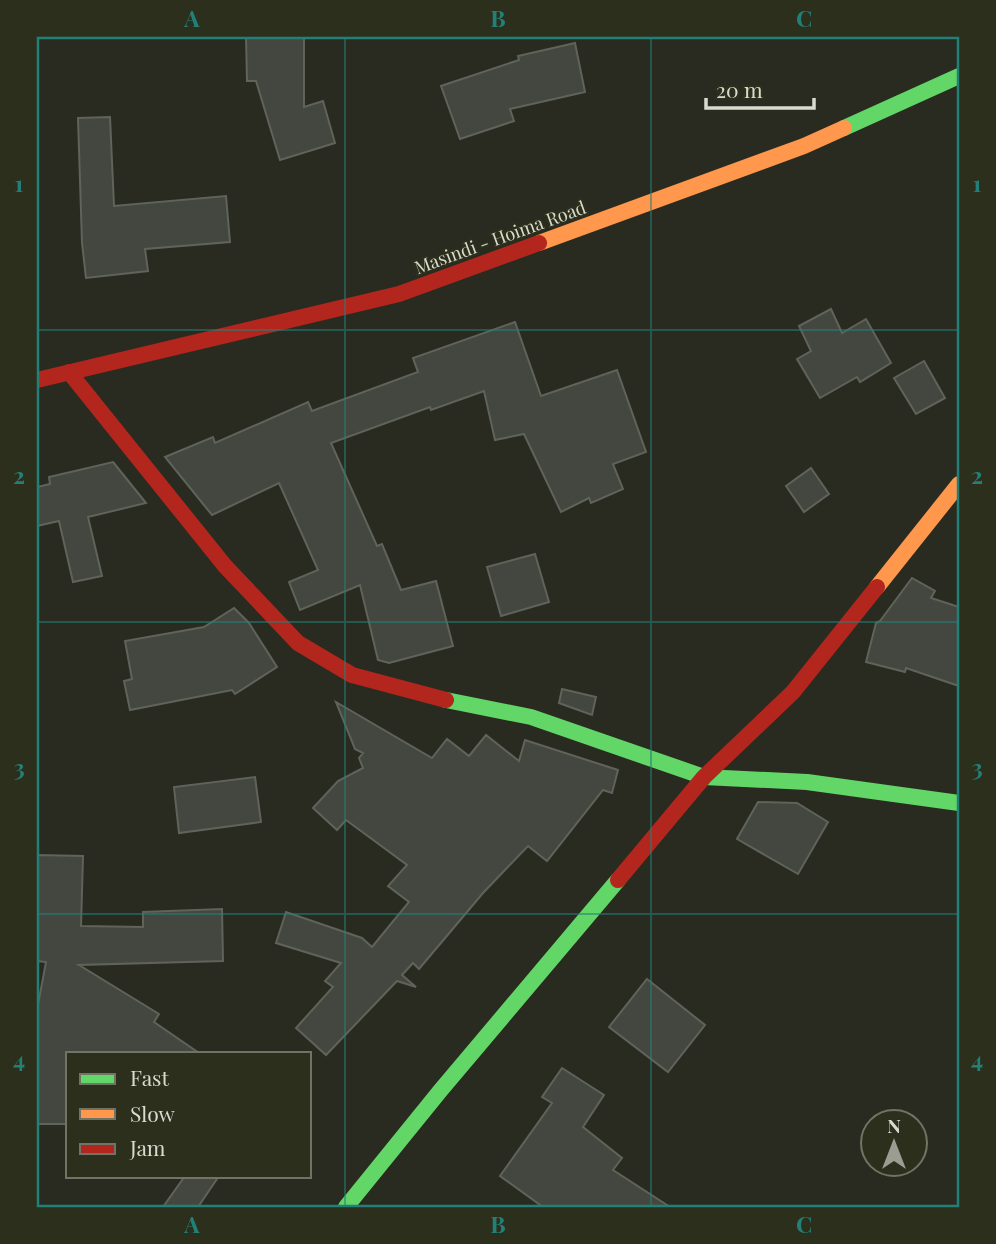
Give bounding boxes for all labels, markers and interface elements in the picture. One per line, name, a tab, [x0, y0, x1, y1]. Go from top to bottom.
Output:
text: A	[183, 2, 200, 33]
text: B	[490, 2, 506, 33]
text: C	[796, 2, 812, 33]
scale bar	[706, 66, 814, 110]
text: 20 m	[716, 75, 763, 103]
text: 1	[15, 167, 24, 198]
text: 1	[973, 167, 982, 198]
street label: Masindi - Hoima Road	[411, 195, 590, 279]
text: 2	[13, 459, 25, 490]
text: 2	[971, 459, 983, 490]
text: 3	[13, 751, 25, 782]
text: 3	[971, 751, 983, 782]
text: 4	[13, 1043, 25, 1074]
text: 4	[971, 1043, 983, 1074]
legend	[66, 1052, 312, 1178]
text: Fast	[130, 1063, 169, 1091]
text: Slow	[130, 1099, 175, 1127]
north arrow	[860, 1108, 930, 1178]
text: N	[887, 1112, 901, 1138]
text: Jam	[129, 1133, 166, 1161]
text: A	[183, 1208, 200, 1239]
text: B	[490, 1208, 506, 1239]
text: C	[796, 1208, 812, 1239]

